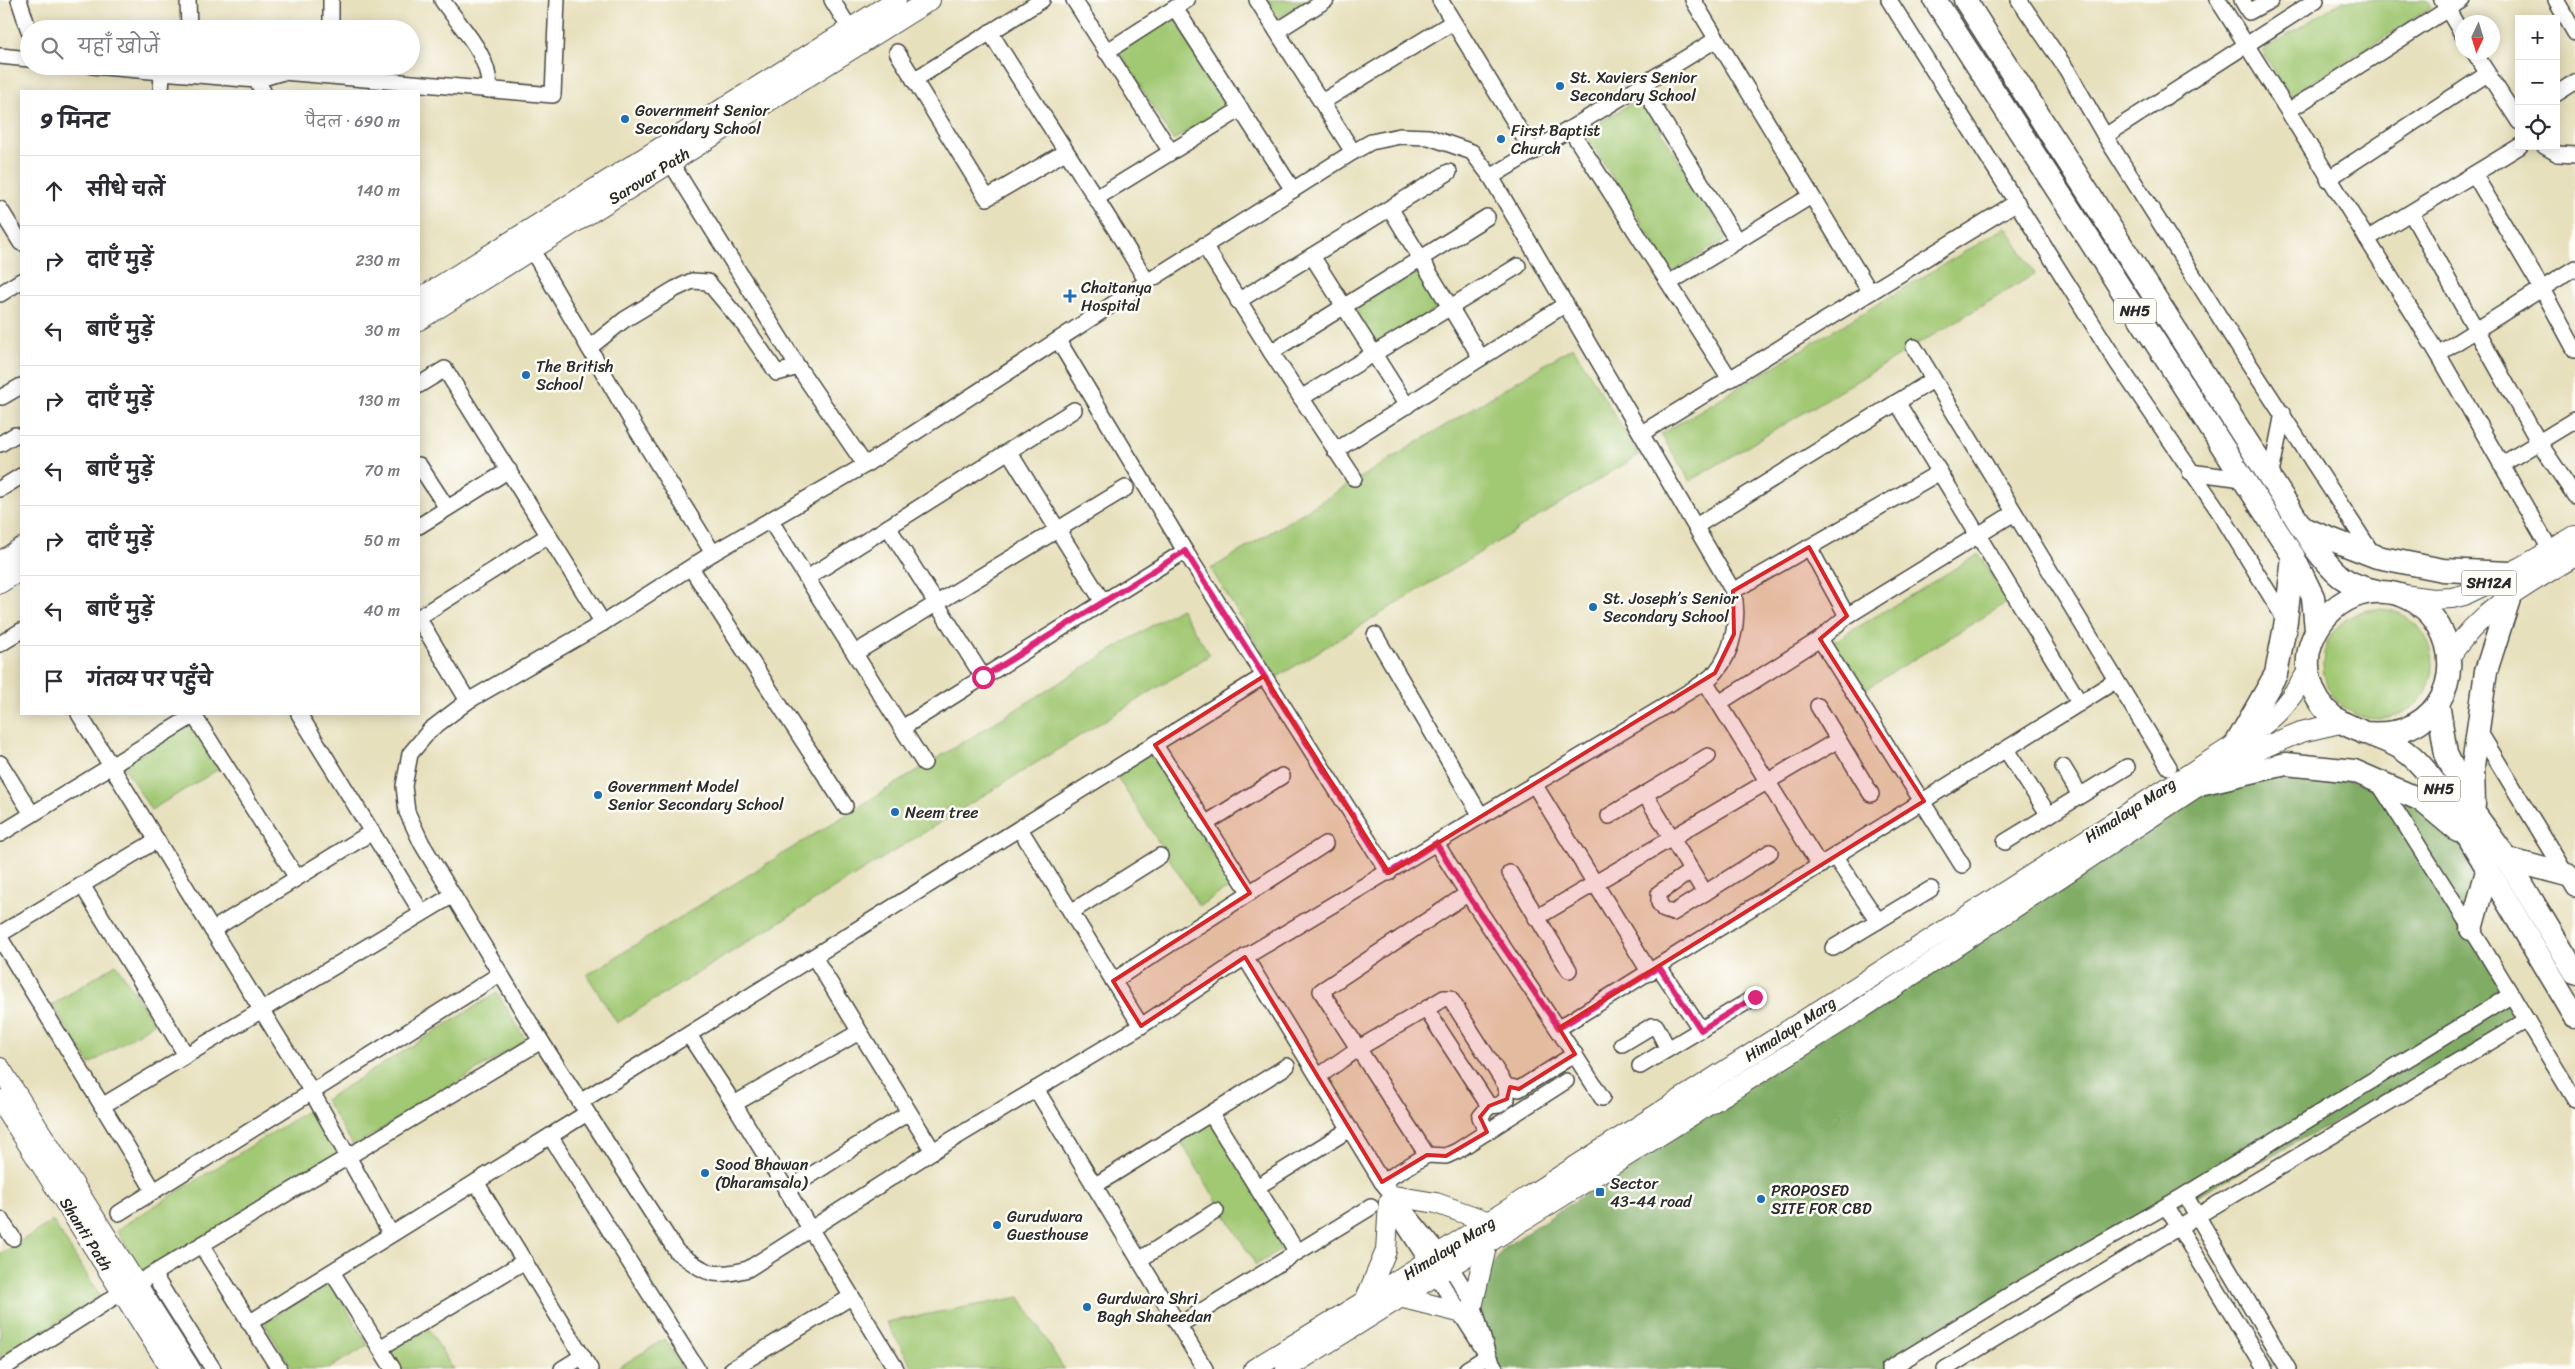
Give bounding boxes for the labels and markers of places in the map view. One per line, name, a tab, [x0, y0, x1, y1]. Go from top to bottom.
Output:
place label: St. Xaviers Senior Secondary School	[1570, 63, 1698, 110]
marker: St. Xaviers Senior Secondary School	[1554, 80, 1566, 92]
place label: Government Senior Secondary School	[635, 96, 770, 143]
marker: Government Senior Secondary School	[619, 113, 631, 125]
place label: First Baptist Church	[1511, 116, 1600, 163]
marker: First Baptist Church	[1495, 133, 1507, 145]
place label: Chaitanya Hospital	[1081, 273, 1152, 320]
marker: Chaitanya Hospital	[1063, 289, 1077, 303]
place label: The British School	[536, 352, 614, 399]
marker: The British School	[520, 369, 532, 381]
place label: St. Joseph’s Senior Secondary School	[1603, 584, 1739, 631]
marker: St. Joseph’s Senior Secondary School	[1587, 601, 1599, 613]
place label: Government Model Senior Secondary School	[608, 772, 784, 819]
marker: Government Model Senior Secondary School	[592, 789, 604, 801]
place label: Neem tree	[905, 798, 978, 827]
marker: Neem tree	[889, 806, 901, 818]
place label: Sood Bhawan (Dharamsala)	[715, 1150, 809, 1197]
marker: Sood Bhawan (Dharamsala)	[699, 1167, 711, 1179]
place label: Sector 43-44 road	[1610, 1169, 1693, 1216]
place label: PROPOSED SITE FOR CBD	[1771, 1176, 1872, 1223]
marker: Sector 43-44 road	[1594, 1186, 1606, 1198]
marker: PROPOSED SITE FOR CBD	[1755, 1193, 1767, 1205]
place label: Gurudwara Guesthouse	[1007, 1202, 1089, 1249]
marker: Gurudwara Guesthouse	[991, 1219, 1003, 1231]
place label: Gurdwara Shri Bagh Shaheedan	[1097, 1284, 1212, 1331]
marker: Gurdwara Shri Bagh Shaheedan	[1081, 1301, 1093, 1313]

